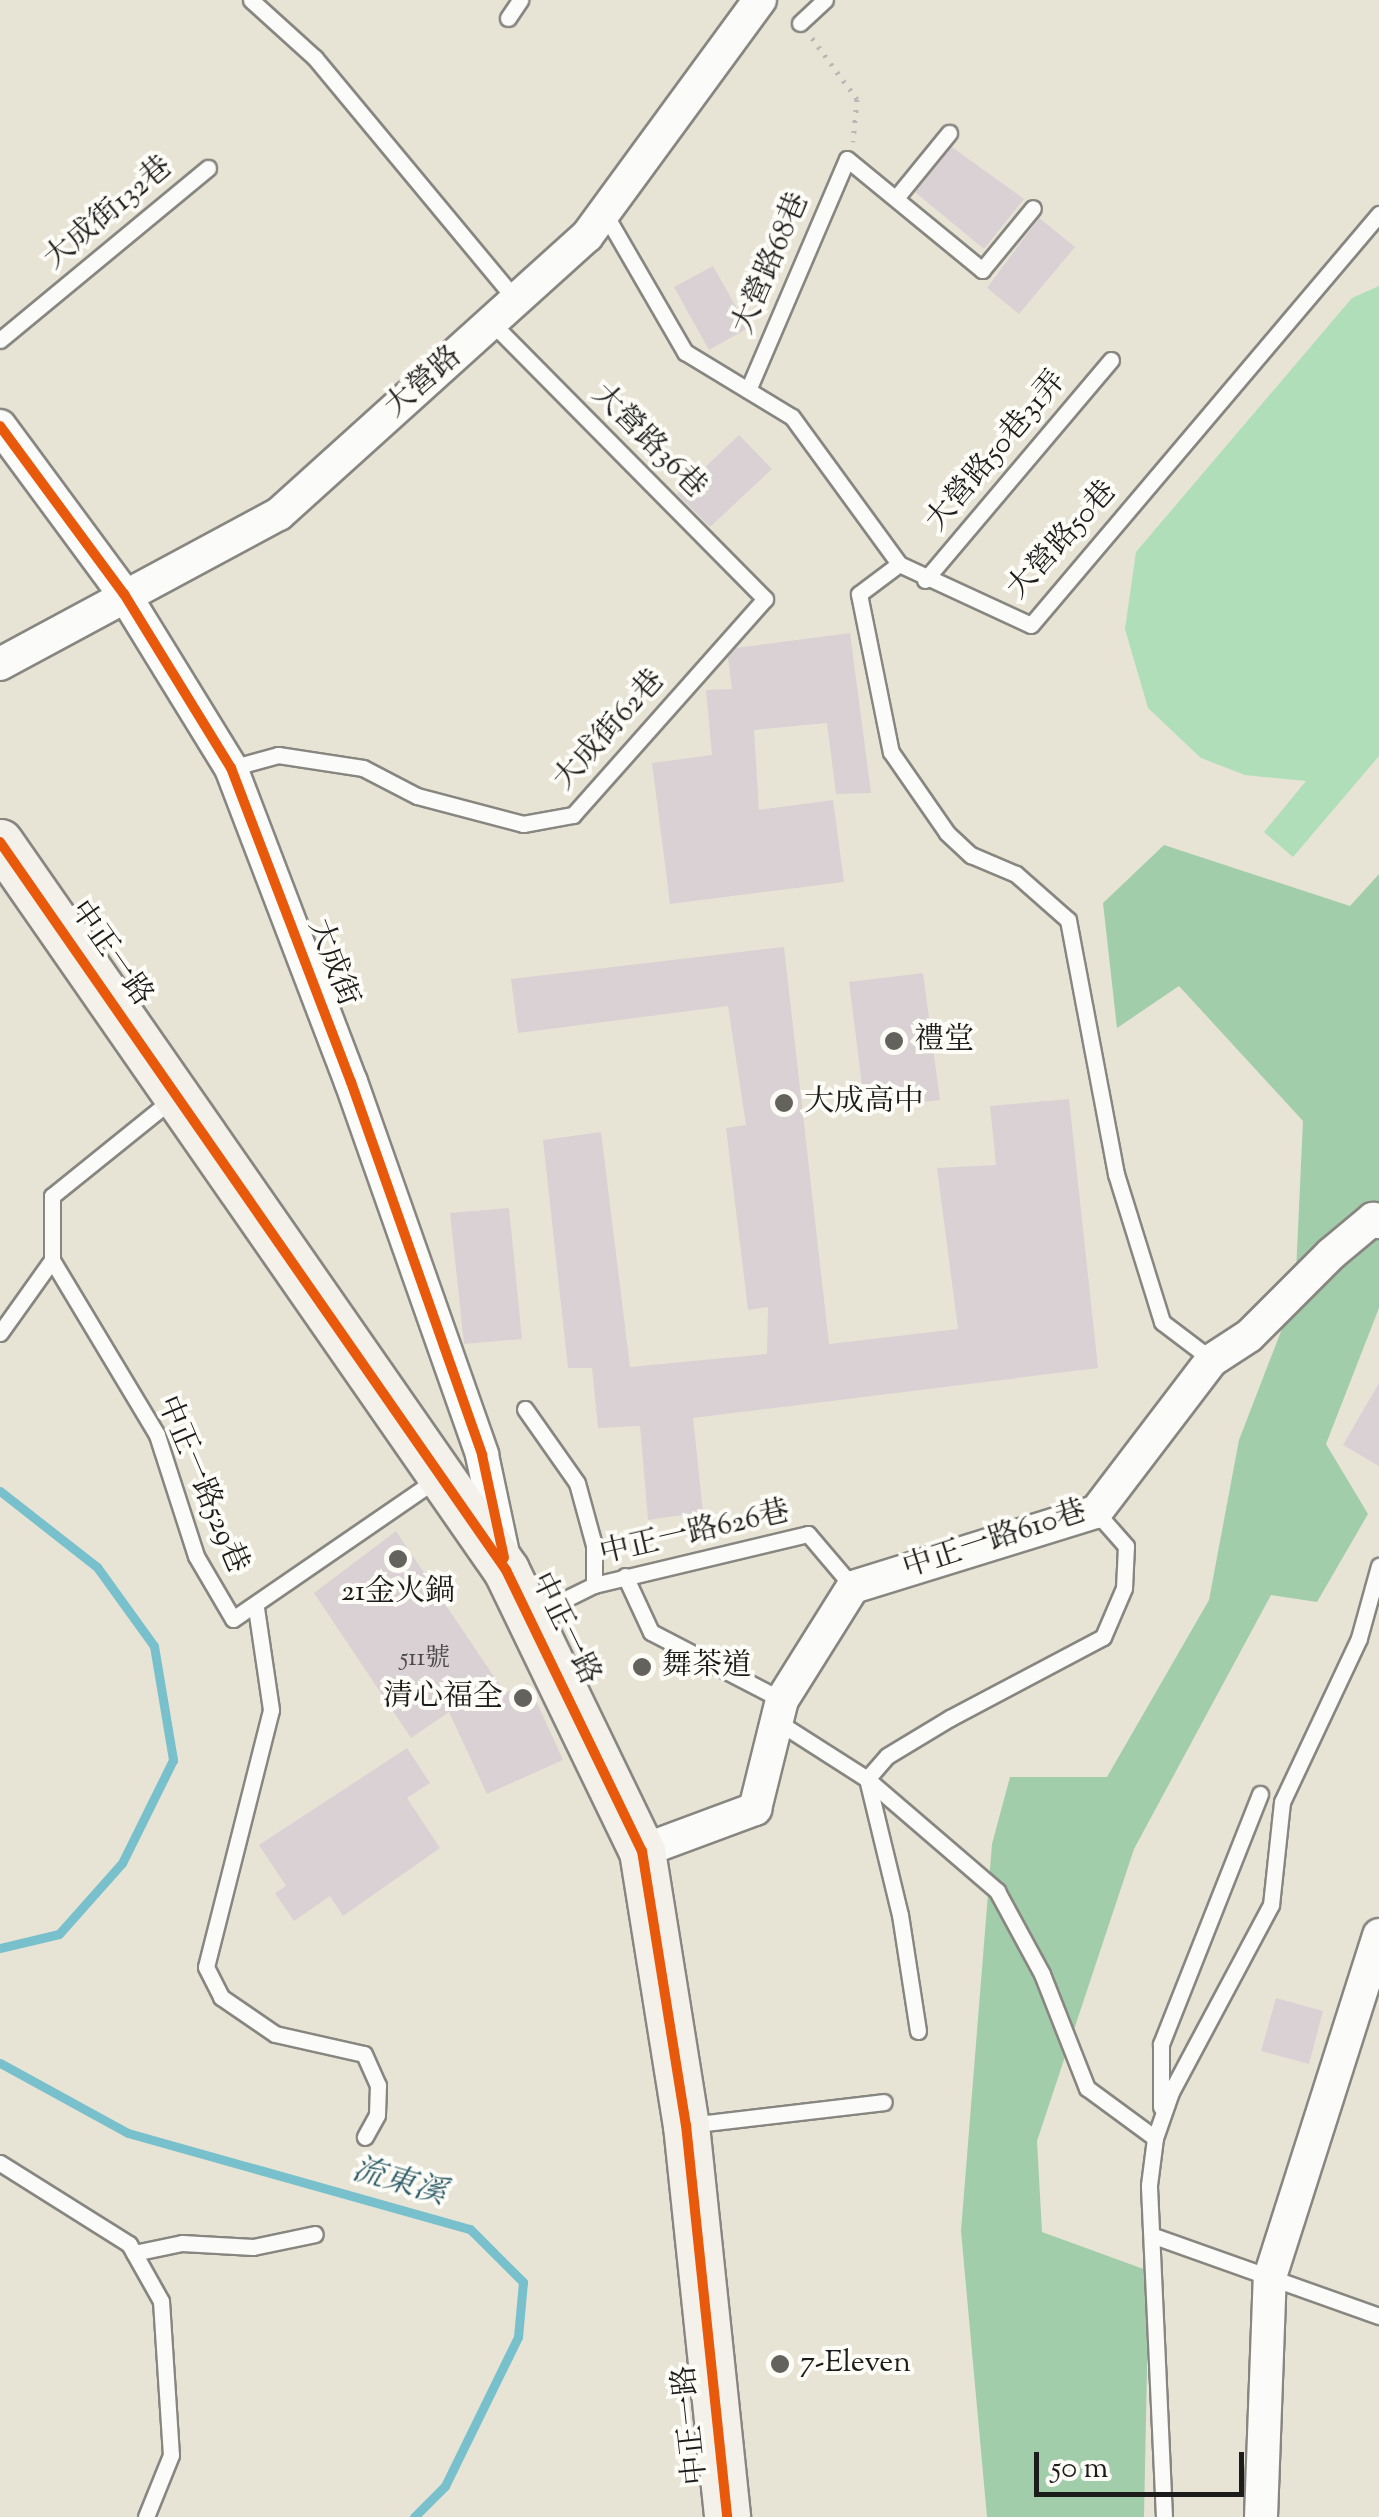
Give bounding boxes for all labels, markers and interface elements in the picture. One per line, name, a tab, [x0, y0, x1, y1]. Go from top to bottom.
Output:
street label: 大成街132巷	[38, 150, 180, 278]
street label: 大營路68巷	[726, 188, 818, 340]
street label: 大營路	[378, 340, 470, 426]
street label: 大營路50巷31弄	[919, 364, 1075, 540]
street label: 大營路36巷	[583, 377, 713, 507]
street label: 大營路50巷	[1001, 475, 1125, 607]
street label: 大成街62巷	[547, 664, 673, 798]
street label: 中正一路	[61, 895, 159, 1013]
street label: 大成街	[299, 915, 365, 1011]
place label: 禮堂	[914, 1023, 974, 1059]
marker: 禮堂	[883, 1030, 905, 1052]
place label: 大成高中	[804, 1085, 924, 1121]
marker: 大成高中	[773, 1092, 795, 1114]
street label: 中正一路529巷	[148, 1391, 254, 1579]
street label: 中正一路610巷	[899, 1494, 1091, 1588]
street label: 中正一路626巷	[597, 1495, 793, 1573]
marker: 21金火鍋	[387, 1548, 409, 1570]
street label: 中正一路	[522, 1567, 606, 1691]
place label: 21金火鍋	[341, 1575, 455, 1611]
house number: 511號	[400, 1644, 450, 1674]
place label: 舞茶道	[662, 1649, 752, 1685]
marker: 舞茶道	[631, 1656, 653, 1678]
place label: 清心福全	[383, 1680, 503, 1716]
marker: 清心福全	[512, 1687, 534, 1709]
water label: 流東溪	[348, 2151, 450, 2215]
place label: 7-Eleven	[800, 2346, 911, 2382]
marker: 7-Eleven	[769, 2353, 791, 2375]
street label: 中正一路	[668, 2363, 716, 2487]
scale bar	[1039, 2432, 1249, 2494]
text: 50 m	[1051, 2448, 1108, 2491]

